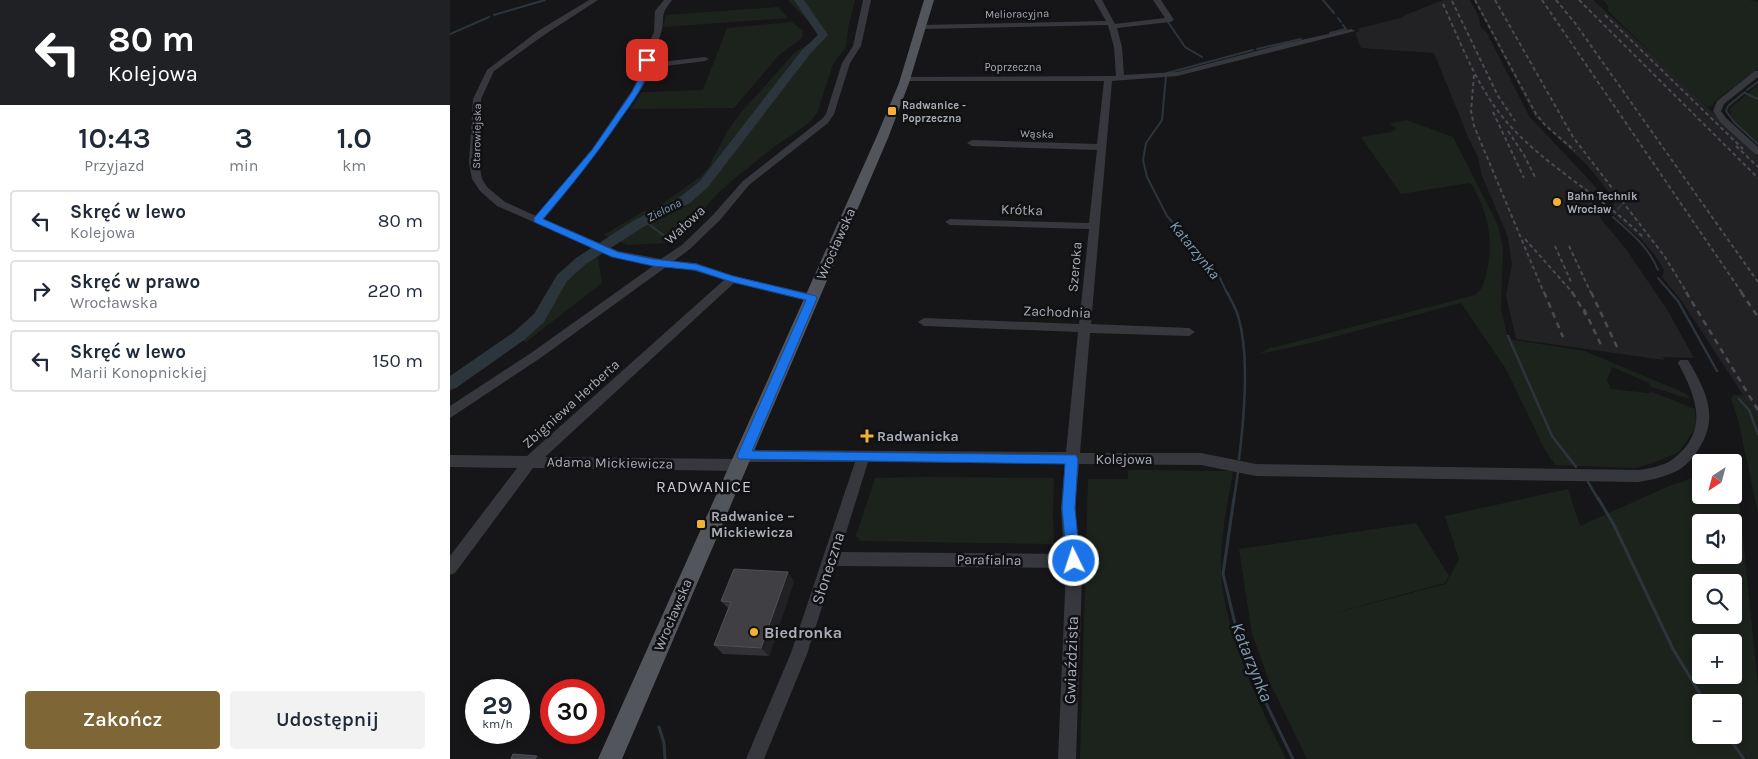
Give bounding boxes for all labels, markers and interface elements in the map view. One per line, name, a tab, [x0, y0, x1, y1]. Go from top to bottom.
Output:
street label: Melioracyjna	[985, 7, 1049, 21]
text: 80 m	[108, 19, 195, 60]
icon: left	[25, 20, 90, 85]
pin	[626, 39, 668, 81]
icon: arrive	[633, 46, 661, 74]
text: Kolejowa	[108, 61, 198, 87]
street label: Poprzeczna	[985, 61, 1041, 74]
place label: Radwanice - Poprzeczna	[902, 99, 966, 125]
street label: Starowiejska	[470, 103, 484, 169]
marker: Radwanice - Poprzeczna	[886, 105, 898, 117]
text: 10:43	[78, 120, 151, 156]
text: 3	[235, 120, 253, 156]
text: 1.0	[337, 120, 372, 156]
street label: Wąska	[1020, 127, 1054, 141]
text: Przyjazd	[84, 156, 145, 175]
text: min	[229, 156, 258, 175]
text: km	[342, 156, 366, 175]
place label: Bahn Technik Wrocław	[1567, 190, 1638, 216]
water label: Zielona	[644, 195, 684, 225]
marker: Bahn Technik Wrocław	[1551, 196, 1563, 208]
text: Skręć w lewo	[70, 201, 186, 223]
street label: Krótka	[1001, 201, 1043, 219]
street label: Wałowa	[661, 202, 709, 248]
street label: Wrocławska	[813, 205, 859, 283]
icon: left	[27, 207, 55, 235]
text: 80 m	[378, 210, 423, 232]
water label: Katarzynka	[1166, 217, 1224, 283]
text: Kolejowa	[70, 223, 135, 242]
street label: Szeroka	[1064, 241, 1086, 293]
text: Skręć w prawo	[70, 271, 200, 293]
icon: right	[27, 277, 55, 305]
text: 220 m	[367, 280, 423, 302]
text: Wrocławska	[70, 293, 158, 312]
street label: Zachodnia	[1023, 302, 1091, 322]
text: Skręć w lewo	[70, 341, 186, 363]
icon: left	[27, 347, 55, 375]
text: 150 m	[372, 350, 423, 372]
street label: Zbigniewa Herberta	[519, 356, 623, 452]
text: Marii Konopnickiej	[70, 363, 207, 382]
place label: Radwanicka	[877, 428, 959, 445]
marker: Radwanicka	[861, 430, 873, 442]
street label: Kolejowa	[1095, 451, 1153, 468]
street label: Adama Mickiewicza	[547, 453, 673, 473]
north arrow	[1692, 454, 1742, 504]
map controls	[1692, 454, 1742, 744]
district label: RADWANICE	[656, 477, 752, 496]
place label: Radwanice – Mickiewicza	[711, 508, 795, 541]
button: sound	[1692, 514, 1742, 564]
marker: Radwanice – Mickiewicza	[695, 518, 707, 530]
street label: Słoneczna	[807, 529, 849, 607]
position arrow	[1047, 534, 1099, 586]
street label: Parafialna	[956, 551, 1022, 569]
button: search	[1692, 574, 1742, 624]
street label: Wrocławska	[650, 576, 696, 654]
street label: Gwiaździsta	[1060, 616, 1082, 704]
water label: Katarzynka	[1226, 619, 1278, 705]
place label: Biedronka	[764, 623, 842, 642]
marker: Biedronka	[748, 626, 760, 638]
button: +	[1692, 634, 1742, 684]
speed limit sign: 30	[540, 679, 605, 744]
button: Zakończ	[25, 691, 220, 749]
button: Udostępnij	[230, 691, 425, 749]
text: 29	[482, 691, 513, 720]
button: −	[1692, 694, 1742, 744]
text: km/h	[482, 717, 513, 731]

